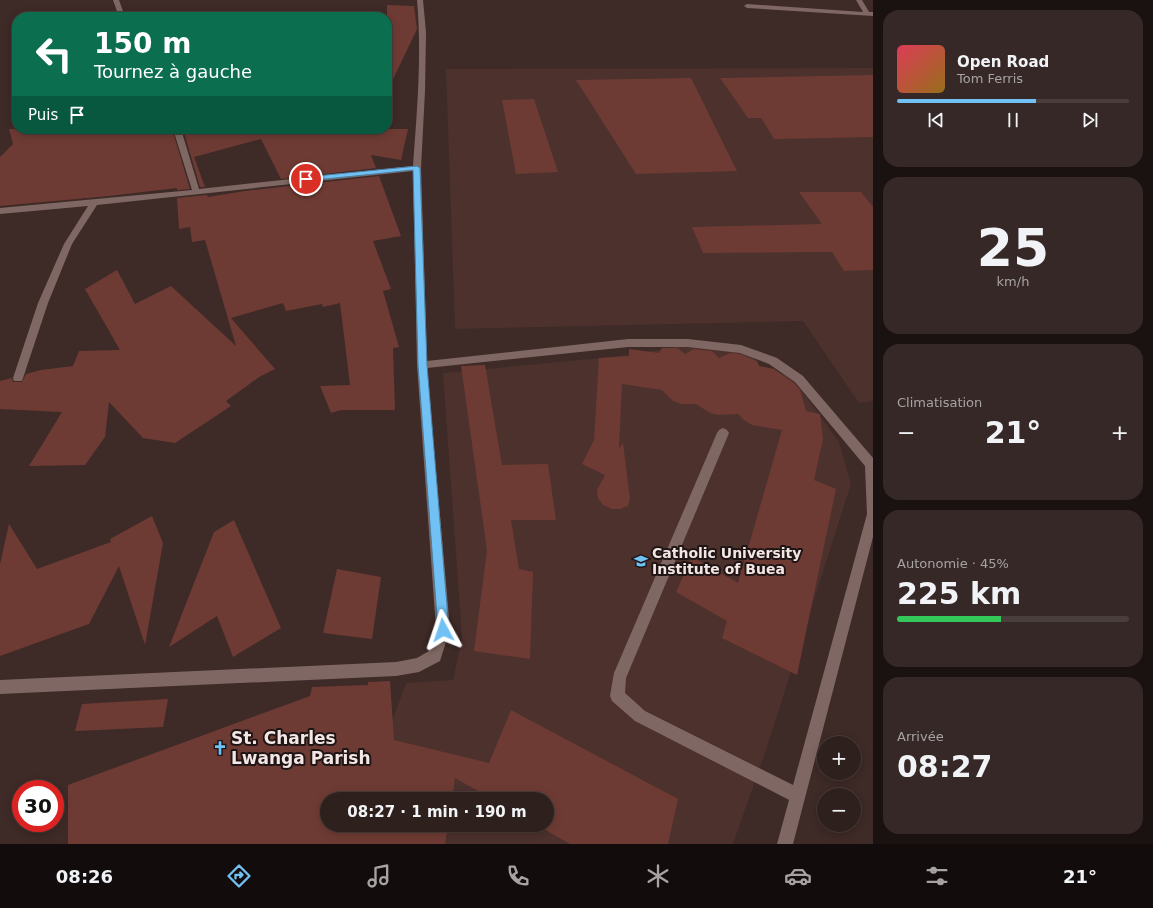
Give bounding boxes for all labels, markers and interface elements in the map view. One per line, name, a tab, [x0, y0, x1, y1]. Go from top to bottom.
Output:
text: 150 m	[94, 27, 191, 60]
icon: left	[28, 28, 80, 80]
text: Open Road	[957, 53, 1049, 71]
text: Tournez à gauche	[94, 61, 252, 82]
text: Tom Ferris	[957, 71, 1023, 86]
icon: arrive	[66, 104, 88, 126]
text: Puis	[28, 106, 58, 124]
icon: previous	[925, 109, 947, 131]
icon: pause	[1002, 109, 1024, 131]
icon: next	[1079, 109, 1101, 131]
pin	[289, 162, 323, 196]
icon: arrive	[295, 168, 317, 190]
text: 25	[977, 218, 1049, 278]
text: km/h	[997, 274, 1029, 289]
text: Climatisation	[897, 395, 982, 410]
text: 21°	[985, 415, 1041, 450]
text: −	[897, 420, 915, 445]
text: +	[1111, 420, 1129, 445]
place label: Catholic University Institute of Buea	[652, 545, 801, 577]
school or university icon: Catholic University Institute of Buea	[633, 553, 649, 569]
text: Autonomie · 45%	[897, 556, 1009, 571]
text: 225 km	[897, 576, 1021, 611]
position arrow	[422, 609, 464, 651]
place label: St. Charles Lwanga Parish	[231, 728, 371, 768]
text: Arrivée	[897, 729, 944, 744]
map controls	[817, 736, 861, 832]
button: +	[817, 736, 861, 780]
church icon: St. Charles Lwanga Parish	[212, 740, 228, 756]
text: 08:27	[897, 749, 993, 784]
speed limit sign: 30	[12, 780, 64, 832]
button: −	[817, 788, 861, 832]
text: 08:27 · 1 min · 190 m	[347, 803, 527, 821]
icon: directions	[225, 862, 253, 890]
icon: music	[365, 862, 393, 890]
icon: phone	[504, 862, 532, 890]
icon: climate	[644, 862, 672, 890]
icon: car	[784, 862, 812, 890]
icon: filters	[923, 862, 951, 890]
text: 08:26	[56, 866, 113, 887]
text: 21°	[1063, 866, 1097, 887]

